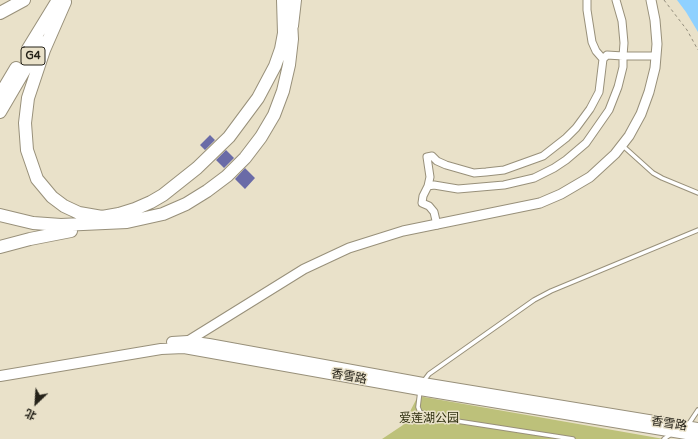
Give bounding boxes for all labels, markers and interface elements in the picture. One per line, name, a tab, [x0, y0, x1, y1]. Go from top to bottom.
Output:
road number: G4	[21, 47, 45, 65]
street label: 香雪路	[330, 367, 368, 387]
north arrow	[16, 383, 56, 423]
text: 北	[23, 406, 38, 423]
park label: 爱莲湖公园	[399, 412, 459, 426]
street label: 香雪路	[650, 414, 688, 434]

